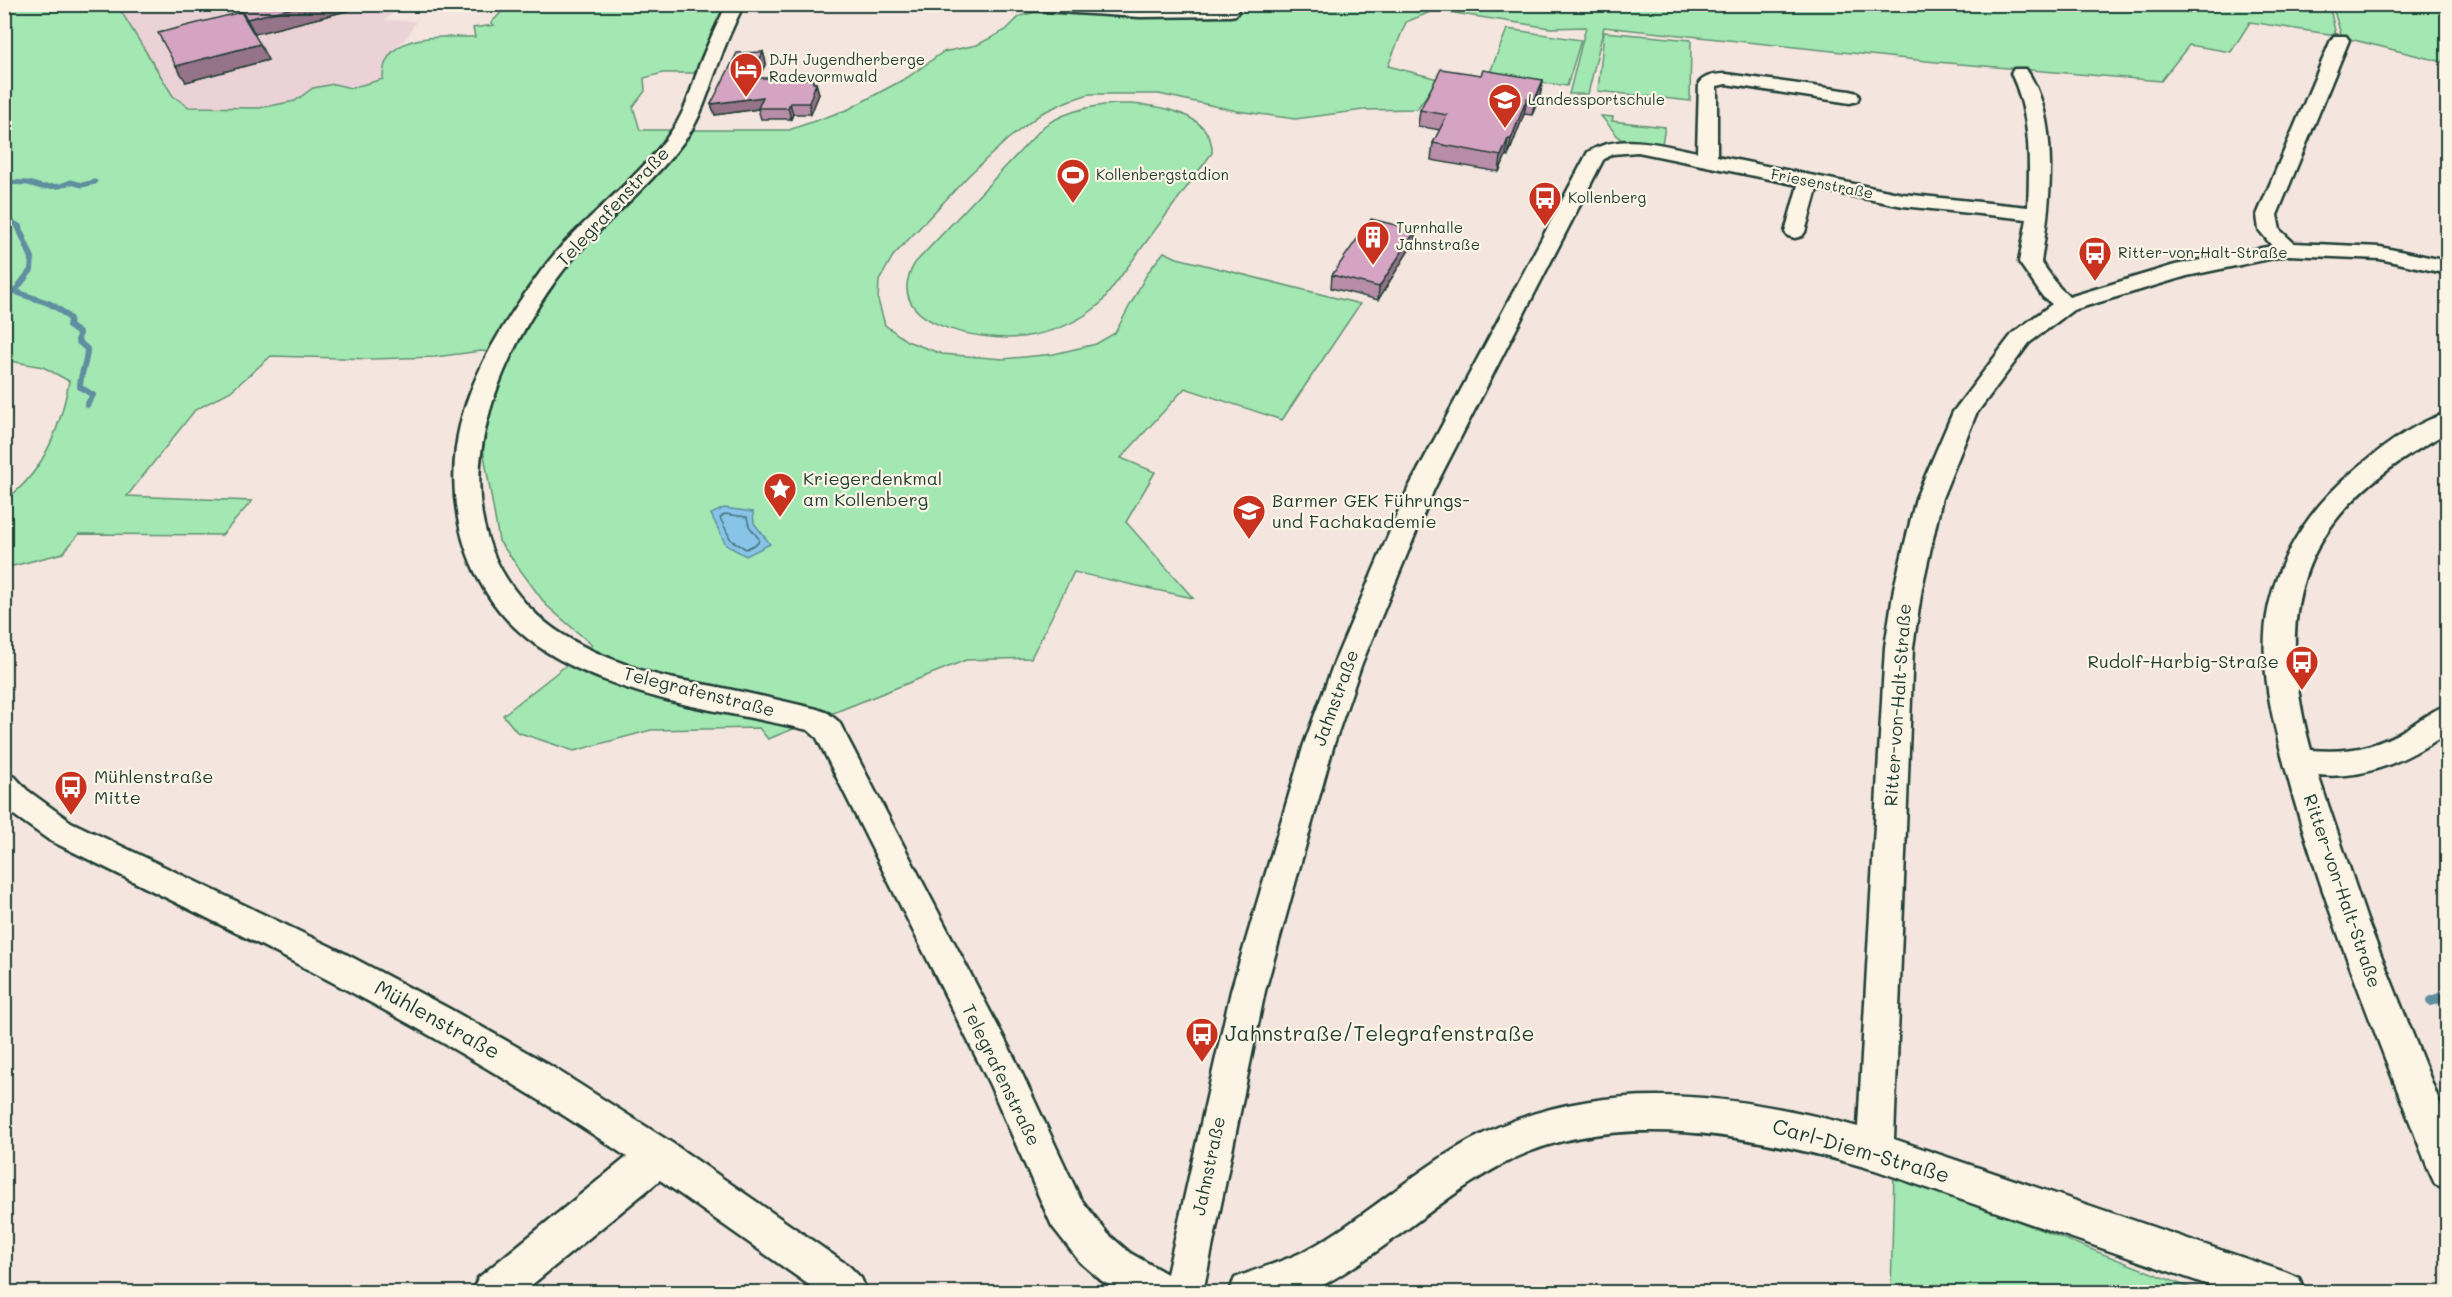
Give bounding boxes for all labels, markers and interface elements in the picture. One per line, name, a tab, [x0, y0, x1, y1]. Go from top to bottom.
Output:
place label: DJH Jugendherberge Radevormwald	[769, 49, 925, 86]
hotel icon: DJH Jugendherberge Radevormwald	[728, 51, 764, 98]
school or university icon: Landessportschule	[1487, 82, 1523, 129]
place label: Landessportschule	[1528, 89, 1665, 109]
street label: Telegrafenstraße	[551, 141, 674, 271]
sports icon: Kollenbergstadion	[1055, 157, 1091, 204]
street label: Friesenstraße	[1769, 163, 1875, 203]
place label: Kollenbergstadion	[1096, 164, 1229, 184]
bus stop icon: Kollenberg	[1527, 180, 1563, 227]
place label: Kollenberg	[1568, 187, 1646, 207]
place label: Turnhalle Jahnstraße	[1396, 217, 1480, 254]
building icon: Turnhalle Jahnstraße	[1355, 219, 1391, 266]
bus stop icon: Ritter-von-Halt-Straße	[2077, 235, 2113, 282]
place label: Ritter-von-Halt-Straße	[2118, 242, 2287, 262]
place label: Kriegerdenkmal am Kollenberg	[803, 466, 942, 511]
place icon: Kriegerdenkmal am Kollenberg	[762, 471, 798, 518]
place label: Barmer GEK Führungs- und Fachakademie	[1272, 488, 1470, 533]
school or university icon: Barmer GEK Führungs- und Fachakademie	[1231, 493, 1267, 540]
street label: Ritter-von-Halt-Straße	[1878, 603, 1916, 807]
bus stop icon: Rudolf-Harbig-Straße	[2284, 644, 2320, 691]
street label: Jahnstraße	[1307, 646, 1364, 749]
place label: Rudolf-Harbig-Straße	[2087, 649, 2279, 673]
street label: Telegrafenstraße	[621, 661, 777, 721]
place label: Mühlenstraße Mitte	[94, 764, 213, 809]
bus stop icon: Mühlenstraße Mitte	[53, 769, 89, 816]
street label: Ritter-von-Halt-Straße	[2298, 791, 2387, 991]
street label: Mühlenstraße	[370, 973, 505, 1064]
street label: Telegrafenstraße	[957, 1000, 1047, 1150]
bus stop icon: Jahnstraße/Telegrafenstraße	[1184, 1016, 1220, 1063]
place label: Jahnstraße/Telegrafenstraße	[1225, 1019, 1534, 1046]
street label: Carl-Diem-Straße	[1770, 1111, 1953, 1188]
street label: Jahnstraße	[1186, 1114, 1230, 1218]

